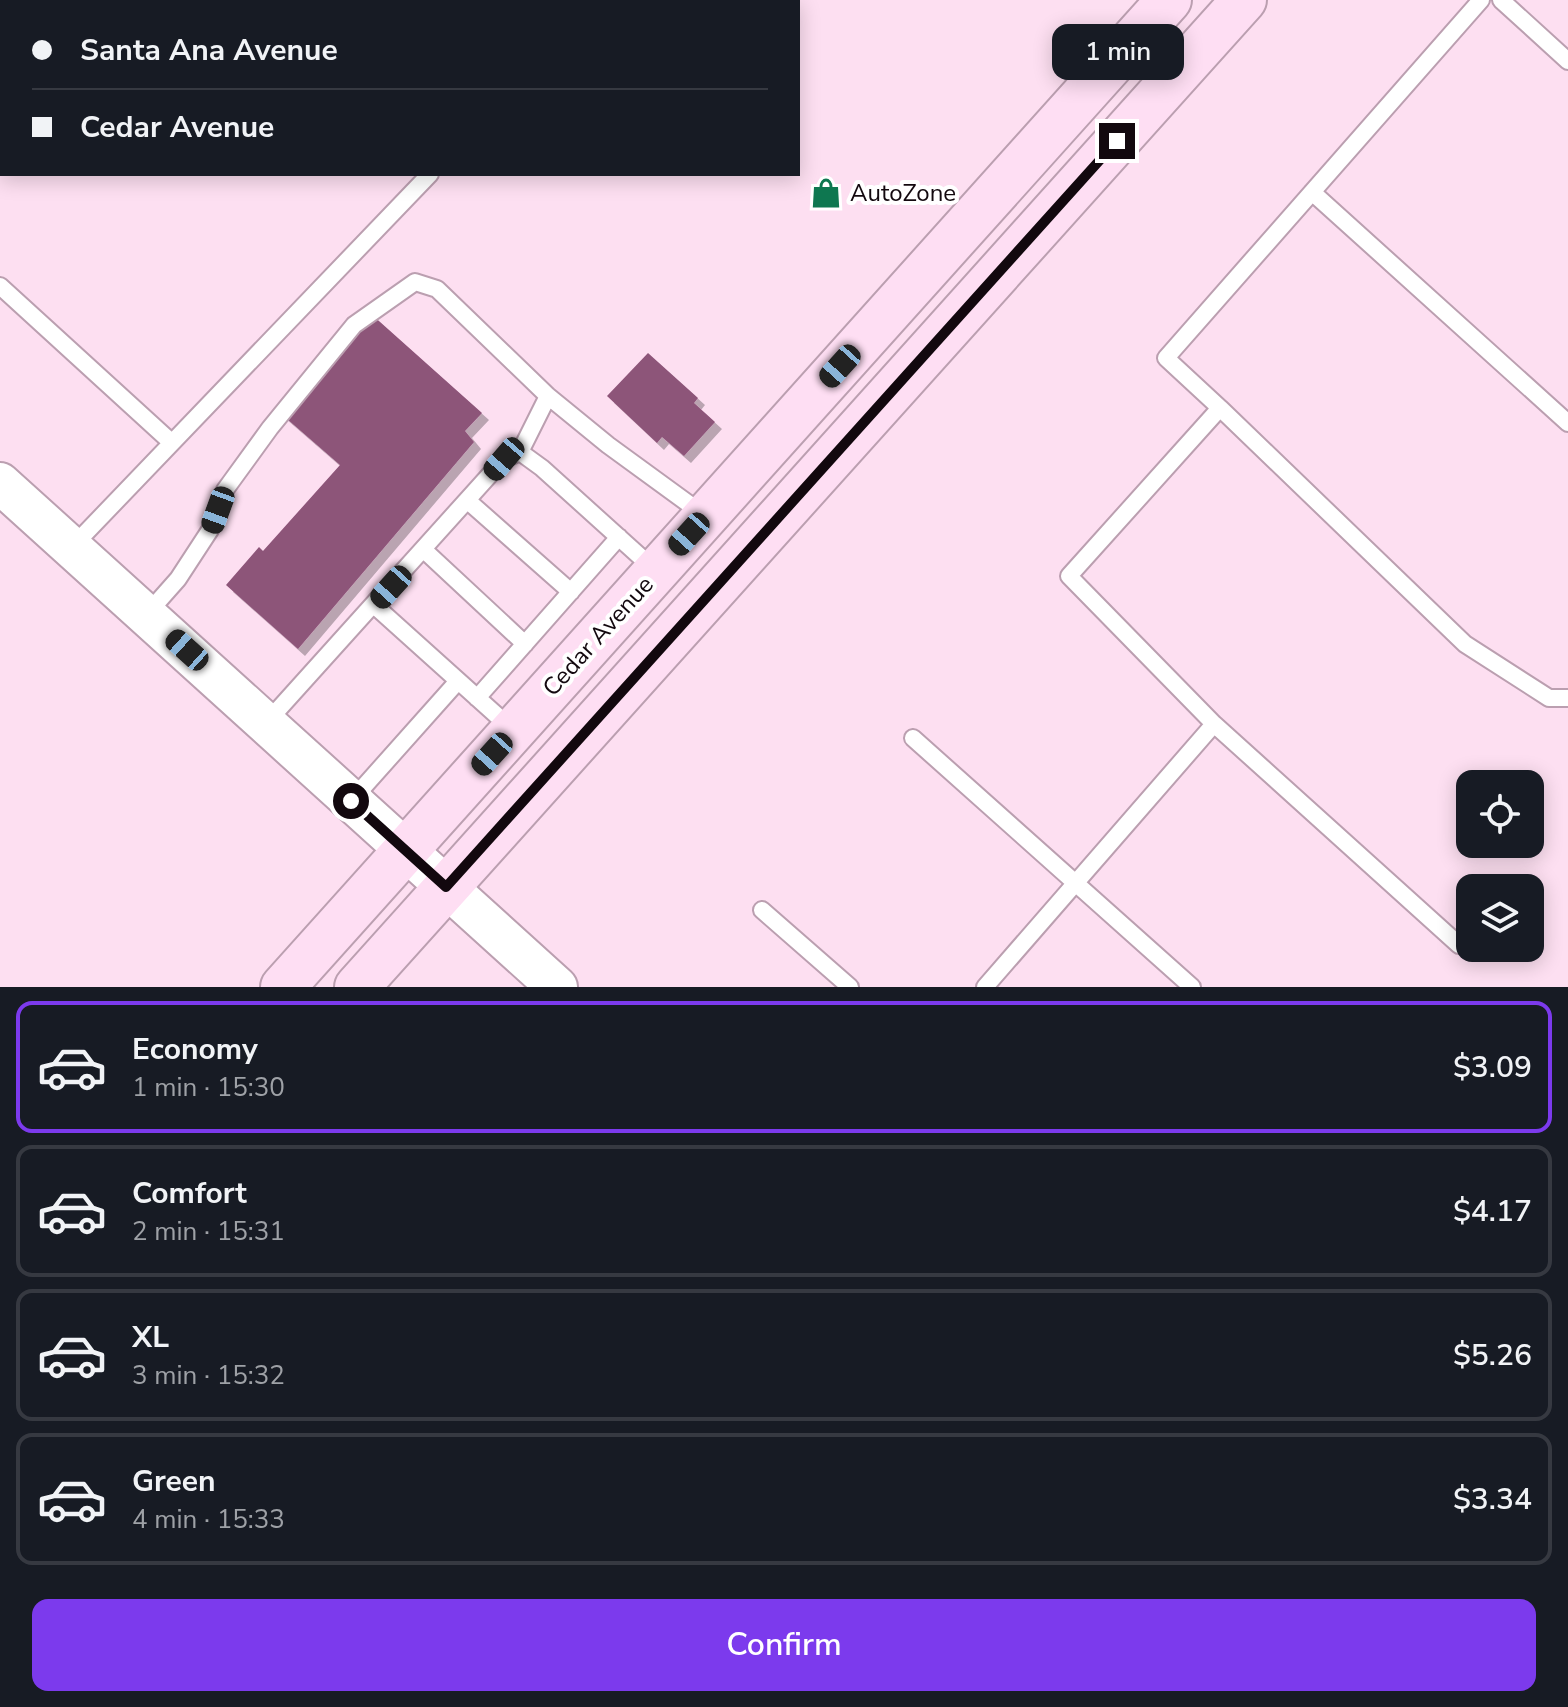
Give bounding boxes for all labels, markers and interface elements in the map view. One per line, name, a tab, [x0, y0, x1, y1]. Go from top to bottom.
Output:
callout: 1 min	[1051, 25, 1183, 81]
text: Santa Ana Avenue	[80, 30, 338, 71]
text: 1 min	[1085, 34, 1151, 69]
text: Cedar Avenue	[80, 107, 274, 148]
route end	[1099, 123, 1135, 159]
shop icon: AutoZone	[809, 176, 843, 210]
place label: AutoZone	[850, 177, 956, 209]
car	[815, 340, 865, 392]
car	[479, 433, 529, 485]
car	[199, 483, 237, 537]
car	[664, 508, 714, 560]
car	[366, 561, 416, 613]
street label: Cedar Avenue	[536, 569, 660, 703]
car	[161, 625, 213, 675]
car	[467, 728, 517, 780]
map controls	[1456, 770, 1544, 962]
button: locate	[1456, 770, 1544, 858]
route start	[333, 783, 369, 819]
button: layers	[1456, 874, 1544, 962]
text: Economy	[132, 1029, 258, 1070]
icon: car	[36, 1031, 108, 1103]
text: $3.09	[1453, 1047, 1532, 1088]
text: 1 min · 15:30	[132, 1070, 285, 1105]
text: Comfort	[132, 1173, 247, 1214]
icon: car	[36, 1175, 108, 1247]
text: $4.17	[1453, 1191, 1532, 1232]
text: 2 min · 15:31	[132, 1214, 285, 1249]
text: XL	[132, 1317, 169, 1358]
icon: car	[36, 1319, 108, 1391]
text: $5.26	[1453, 1335, 1532, 1376]
text: 3 min · 15:32	[132, 1358, 285, 1393]
text: Green	[132, 1461, 216, 1502]
icon: car	[36, 1463, 108, 1535]
text: $3.34	[1453, 1479, 1532, 1520]
text: 4 min · 15:33	[132, 1502, 285, 1537]
button: Confirm	[32, 1599, 1536, 1691]

